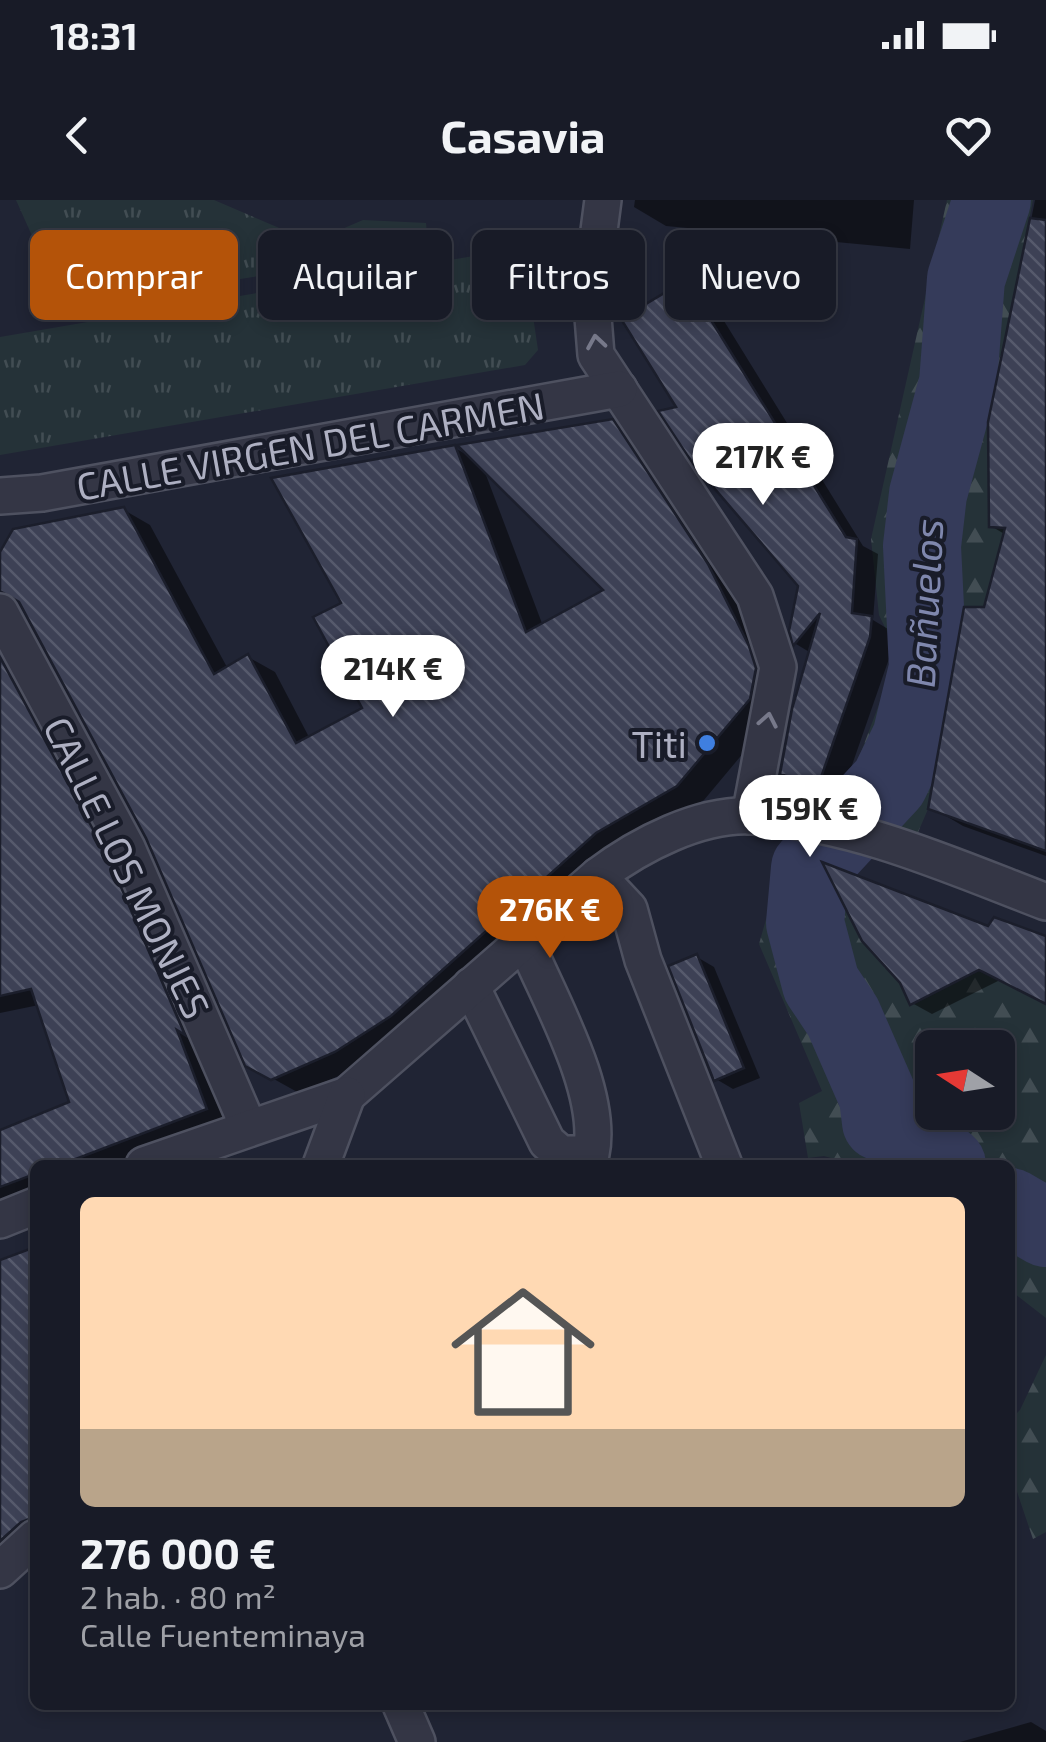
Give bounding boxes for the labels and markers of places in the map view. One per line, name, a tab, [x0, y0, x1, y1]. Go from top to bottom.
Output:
pin: 217K €	[682, 423, 844, 508]
pin: 214K €	[312, 635, 474, 720]
place label: Titi	[632, 720, 687, 766]
marker: Titi	[696, 732, 718, 754]
pin: 159K €	[729, 775, 891, 860]
pin: 276K €	[469, 876, 631, 961]

